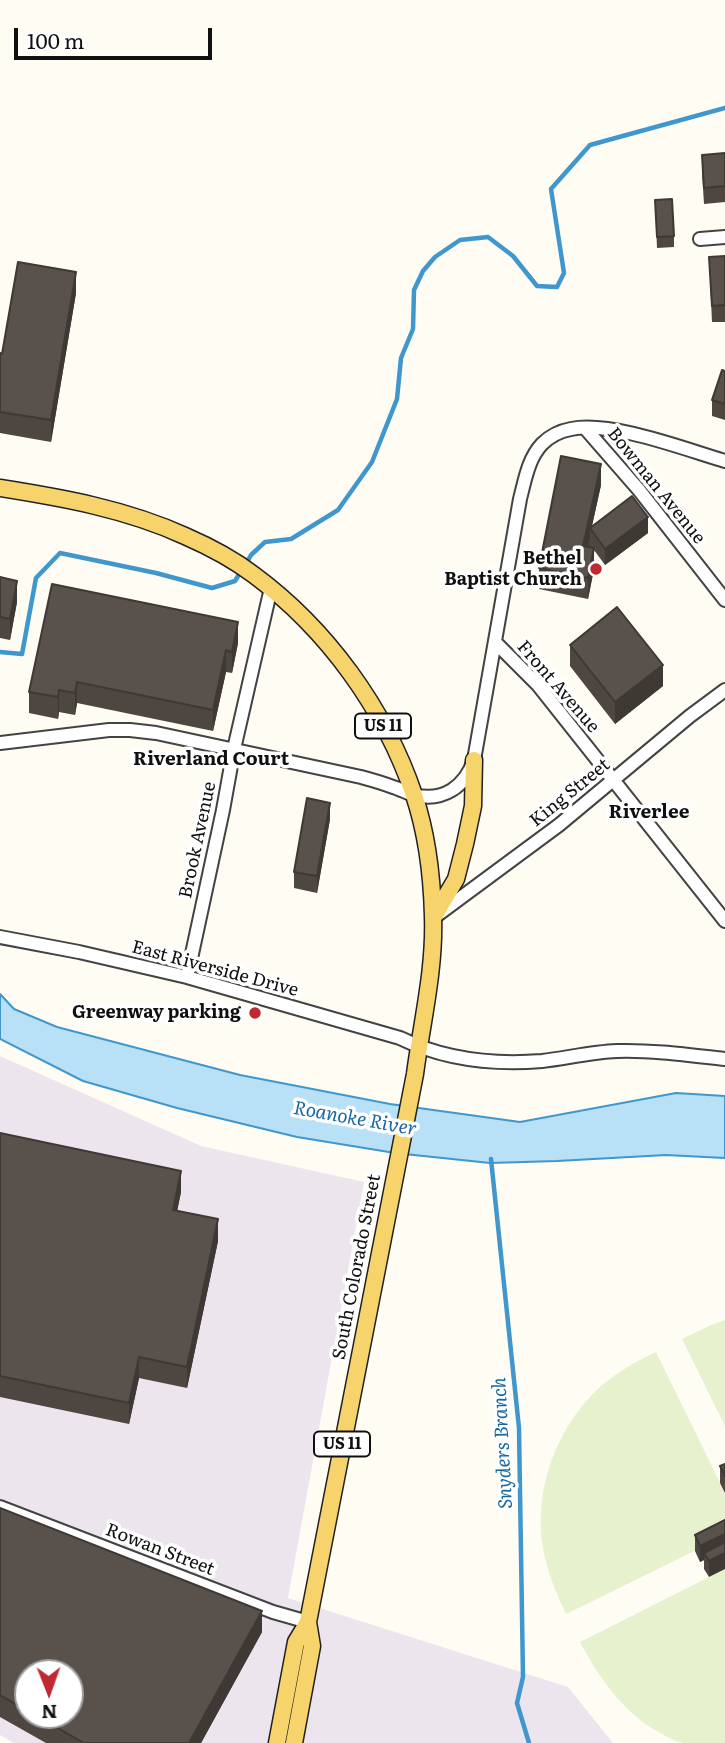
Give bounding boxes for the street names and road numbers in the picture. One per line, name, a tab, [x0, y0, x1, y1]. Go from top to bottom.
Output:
street label: Bowman Avenue	[602, 423, 710, 549]
street label: Front Avenue	[512, 637, 604, 737]
road number: US 11	[355, 713, 411, 738]
street label: King Street	[526, 754, 614, 832]
street label: Brook Avenue	[175, 780, 221, 900]
street label: East Riverside Drive	[129, 936, 301, 1002]
street label: South Colorado Street	[328, 1172, 386, 1362]
road number: US 11	[314, 1432, 370, 1456]
street label: Rowan Street	[103, 1519, 217, 1581]

